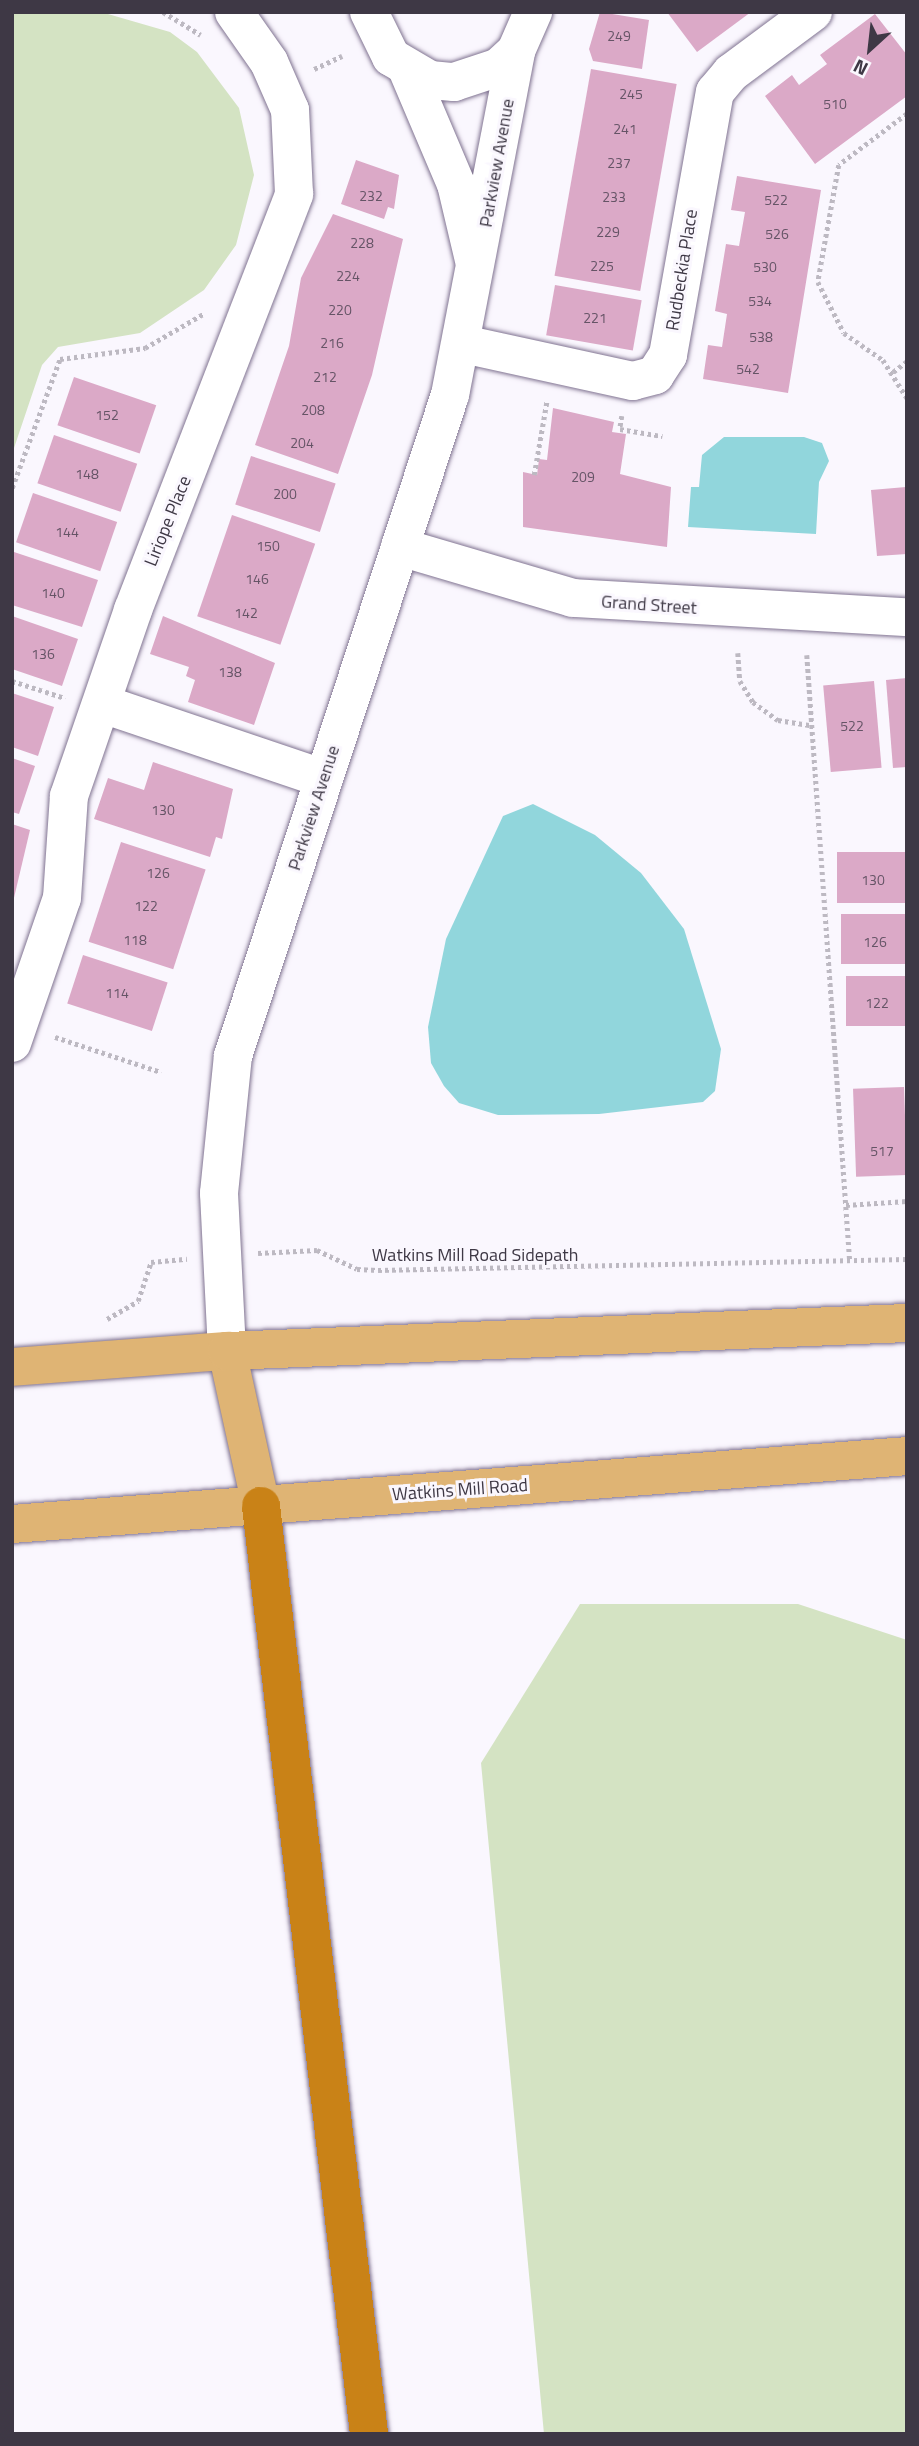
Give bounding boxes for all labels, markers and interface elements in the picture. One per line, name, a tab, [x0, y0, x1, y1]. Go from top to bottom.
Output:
north arrow	[835, 14, 905, 84]
house number: 249	[607, 28, 631, 44]
text: N	[848, 52, 873, 84]
house number: 245	[619, 86, 643, 102]
house number: 510	[823, 96, 847, 112]
street label: Parkview Avenue	[475, 97, 519, 229]
house number: 241	[613, 121, 637, 137]
house number: 237	[607, 155, 631, 171]
house number: 232	[359, 188, 383, 204]
house number: 233	[602, 189, 626, 205]
house number: 522	[764, 192, 788, 208]
street label: Rudbeckia Place	[662, 208, 702, 332]
house number: 229	[596, 224, 620, 240]
house number: 526	[765, 226, 789, 242]
house number: 228	[350, 235, 374, 251]
house number: 225	[590, 258, 614, 274]
house number: 530	[753, 259, 777, 275]
house number: 224	[336, 268, 360, 284]
house number: 534	[748, 293, 772, 309]
house number: 220	[328, 302, 352, 318]
house number: 221	[583, 310, 607, 326]
house number: 538	[749, 329, 773, 345]
house number: 216	[320, 335, 344, 351]
house number: 542	[736, 361, 760, 377]
house number: 212	[313, 369, 337, 385]
house number: 208	[301, 402, 325, 418]
house number: 152	[95, 407, 119, 423]
house number: 204	[290, 435, 314, 451]
house number: 148	[75, 466, 99, 482]
house number: 209	[571, 469, 595, 485]
street label: Liriope Place	[140, 473, 196, 569]
house number: 200	[273, 486, 297, 502]
house number: 144	[55, 524, 79, 540]
house number: 150	[256, 538, 280, 554]
house number: 146	[245, 571, 269, 587]
house number: 140	[41, 585, 65, 601]
street label: Grand Street	[600, 591, 698, 619]
house number: 142	[234, 605, 258, 621]
house number: 136	[31, 646, 55, 662]
house number: 138	[218, 664, 242, 680]
house number: 522	[840, 718, 864, 734]
street label: Parkview Avenue	[284, 743, 344, 873]
house number: 130	[151, 802, 175, 818]
house number: 126	[146, 865, 170, 881]
house number: 130	[861, 872, 885, 888]
house number: 122	[134, 898, 158, 914]
house number: 118	[123, 932, 147, 948]
house number: 126	[863, 934, 887, 950]
house number: 114	[105, 985, 129, 1001]
house number: 122	[865, 995, 889, 1011]
house number: 517	[870, 1143, 894, 1159]
street label: Watkins Mill Road Sidepath	[372, 1244, 578, 1266]
street label: Watkins Mill Road	[391, 1474, 529, 1506]

